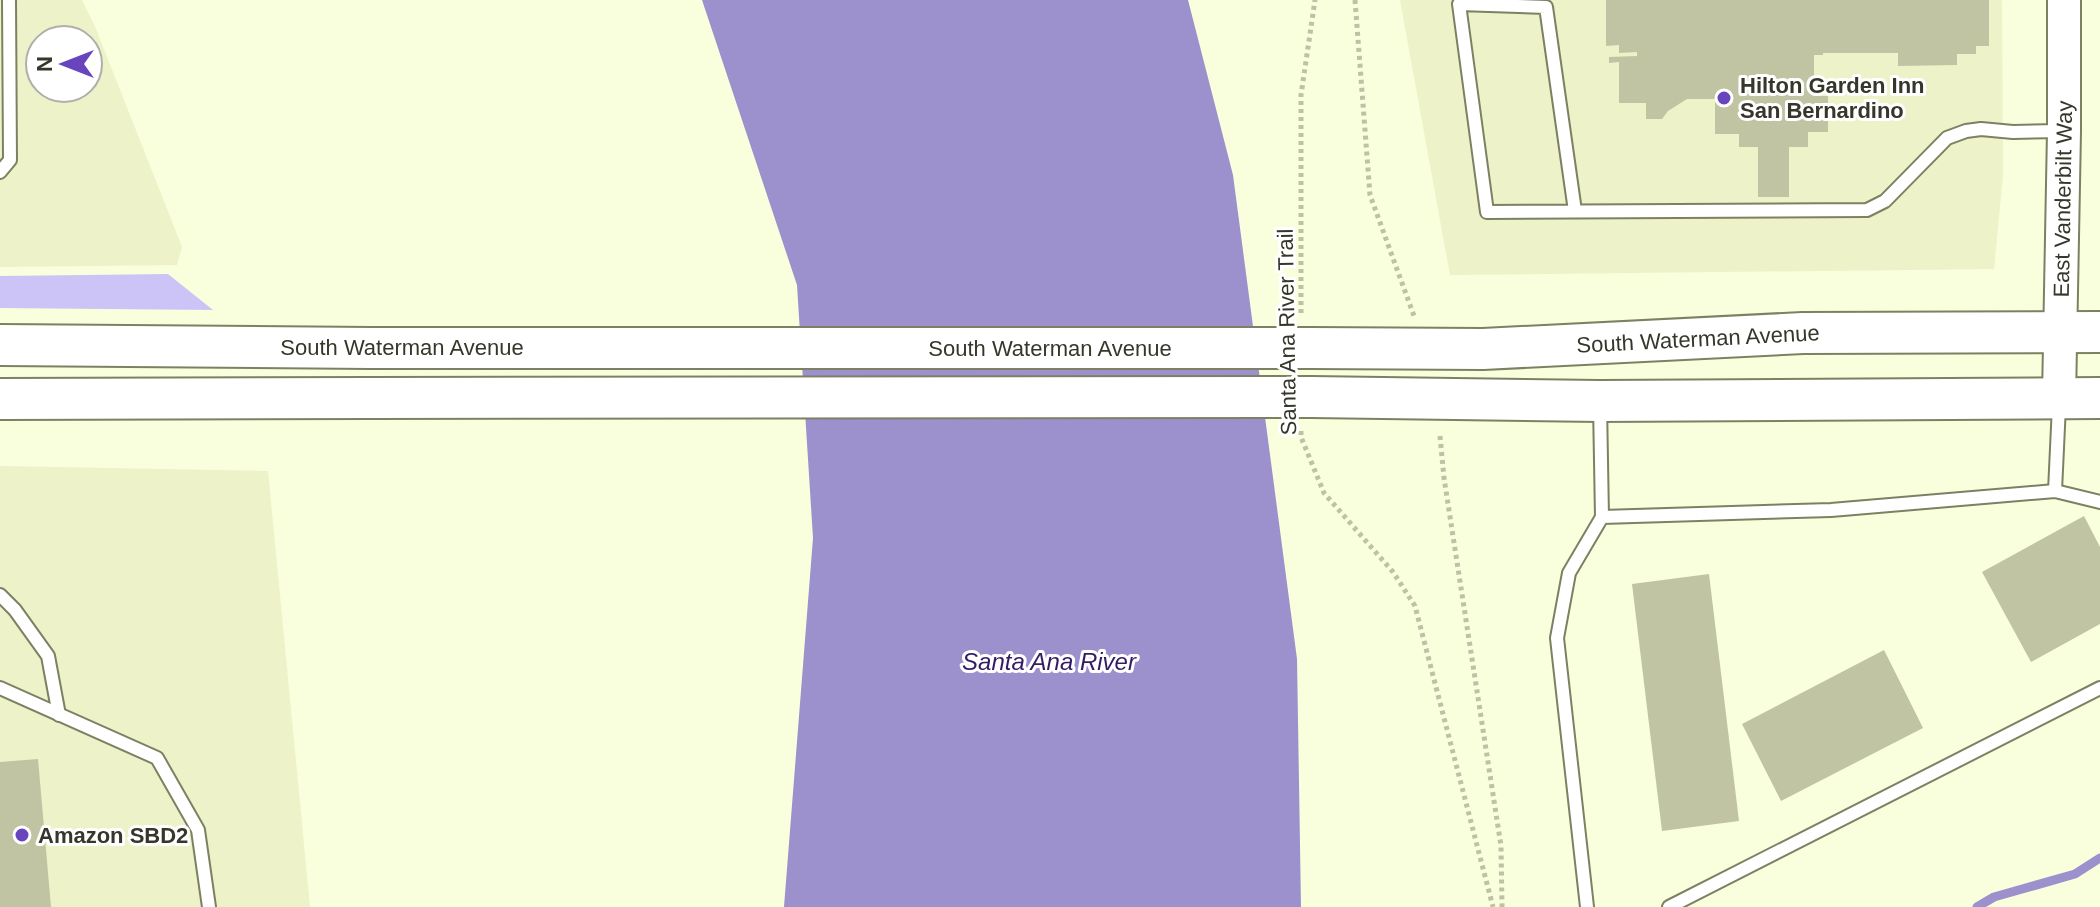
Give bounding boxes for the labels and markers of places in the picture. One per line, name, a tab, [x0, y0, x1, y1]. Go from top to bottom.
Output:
place label: Hilton Garden Inn San Bernardino	[1740, 73, 1925, 123]
marker: Hilton Garden Inn San Bernardino	[1715, 89, 1733, 107]
place label: Amazon SBD2	[38, 823, 188, 848]
marker: Amazon SBD2	[13, 826, 31, 844]

